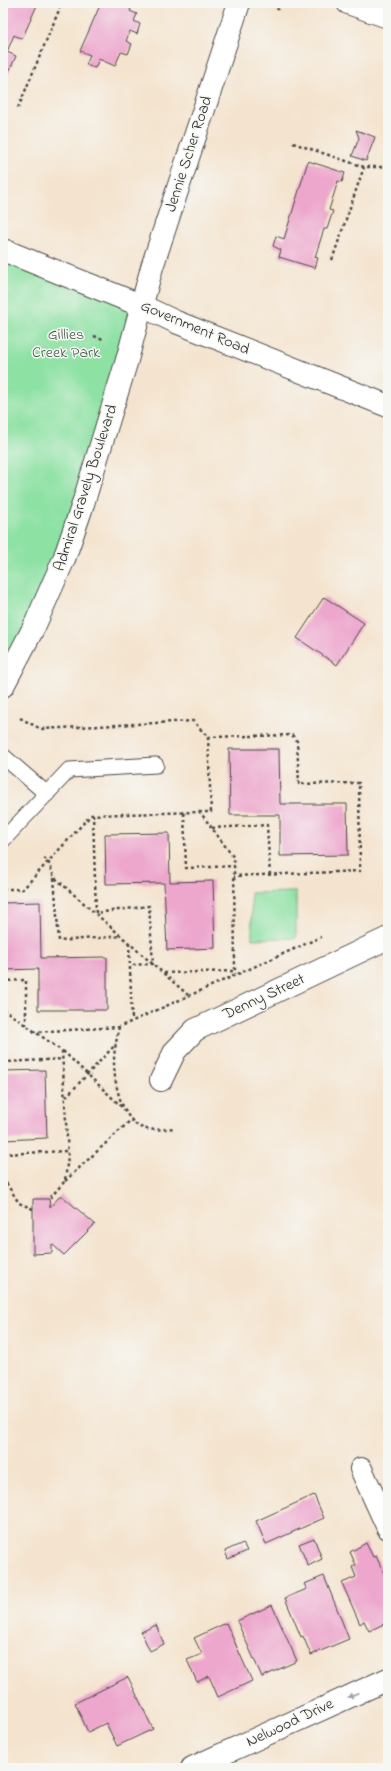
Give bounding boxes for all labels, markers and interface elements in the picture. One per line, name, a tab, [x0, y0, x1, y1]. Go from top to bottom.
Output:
street label: Jennie Scher Road	[159, 93, 219, 215]
street label: Government Road	[137, 294, 253, 362]
park label: Gillies Creek Park	[32, 323, 101, 365]
street label: Admiral Gravely Boulevard	[48, 401, 124, 575]
street label: Denny Street	[218, 967, 309, 1027]
street label: Nelwood Drive	[242, 1692, 338, 1754]
one-way arrow	[347, 1692, 358, 1698]

